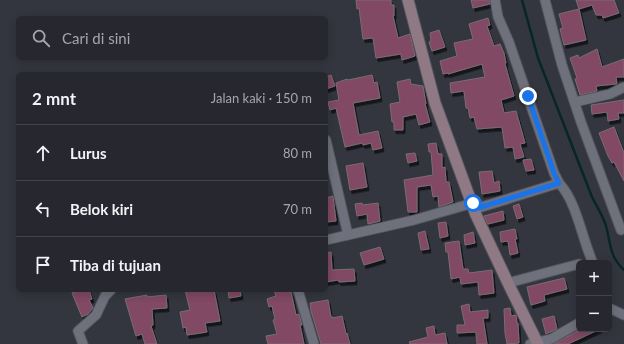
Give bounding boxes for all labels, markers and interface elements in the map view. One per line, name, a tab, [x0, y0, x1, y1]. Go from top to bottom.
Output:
search box	[16, 16, 328, 60]
icon: search	[30, 27, 52, 49]
text: Cari di sini	[62, 29, 130, 47]
route end	[519, 87, 537, 105]
text: 2 mnt	[32, 88, 76, 109]
text: Jalan kaki · 150 m	[211, 90, 312, 106]
icon: ahead	[32, 142, 54, 164]
text: Lurus	[70, 144, 107, 162]
text: 80 m	[283, 145, 312, 161]
route start	[464, 194, 482, 212]
icon: left	[32, 198, 54, 220]
text: Belok kiri	[70, 200, 133, 218]
text: 70 m	[283, 201, 312, 217]
icon: arrive	[32, 254, 54, 276]
text: Tiba di tujuan	[70, 256, 161, 274]
map controls	[576, 260, 612, 332]
button: +	[576, 260, 612, 296]
button: −	[576, 296, 612, 332]

